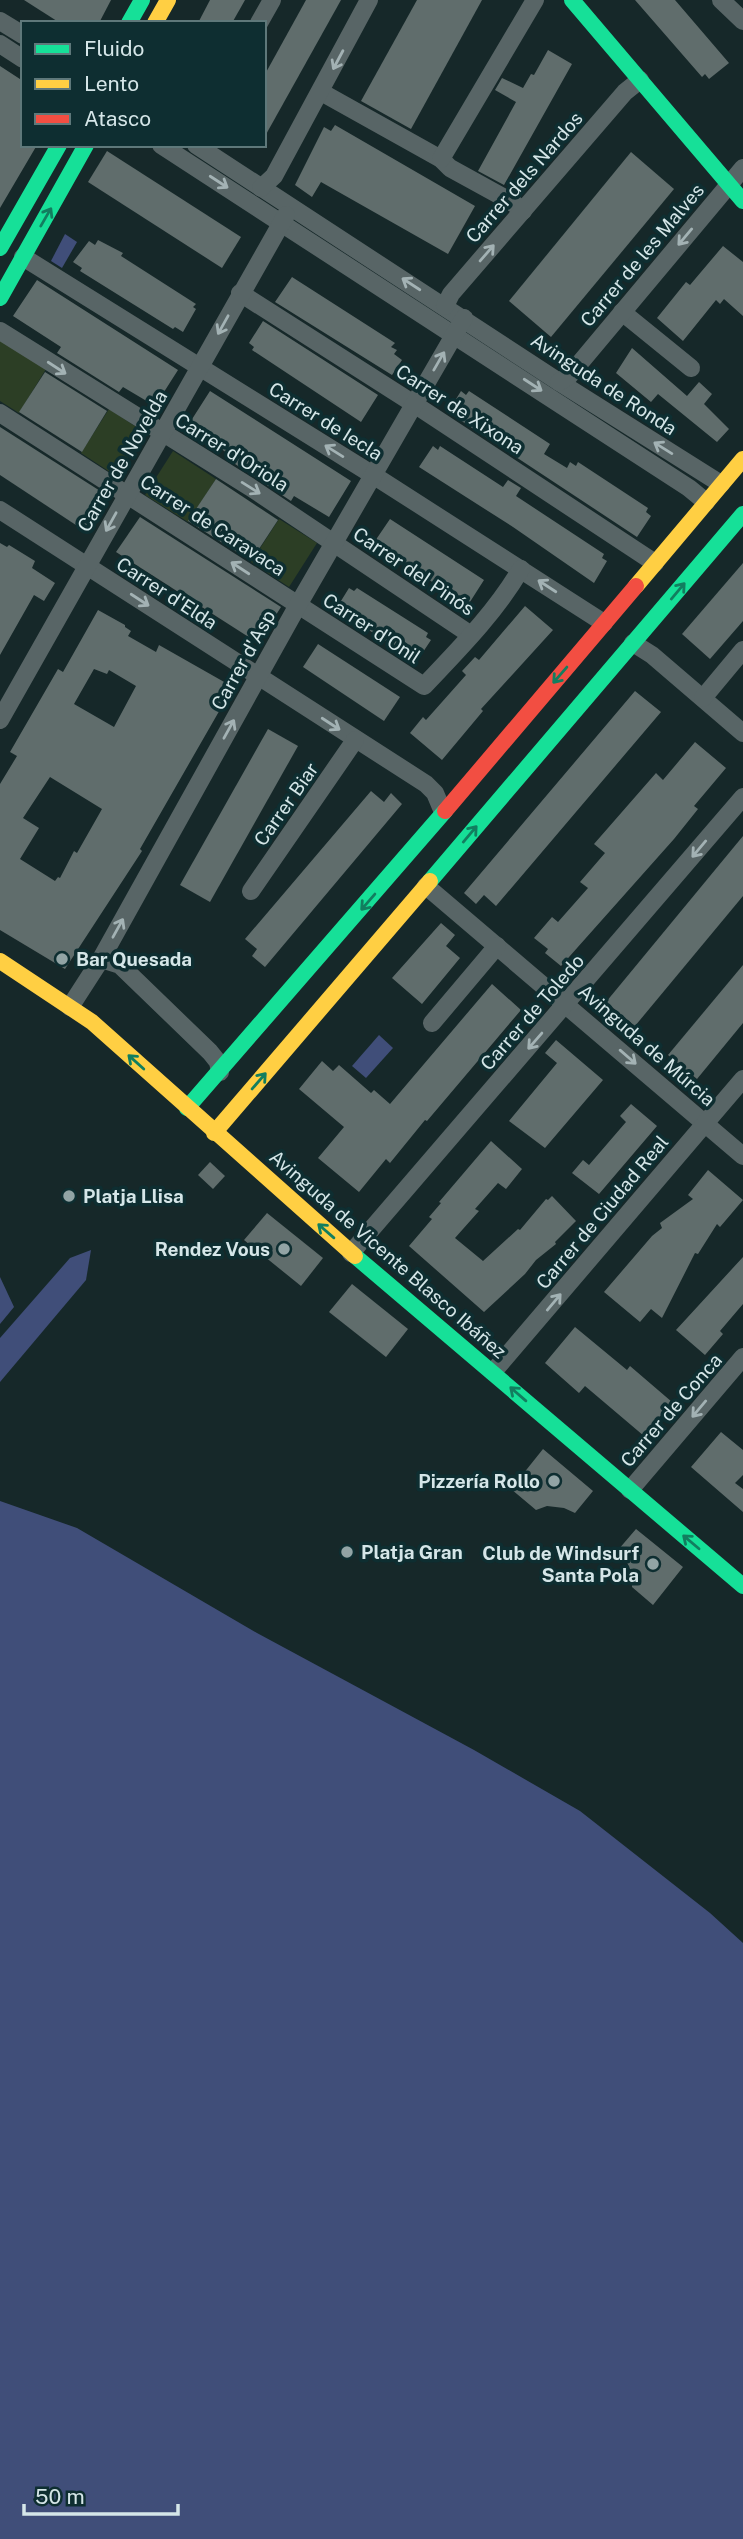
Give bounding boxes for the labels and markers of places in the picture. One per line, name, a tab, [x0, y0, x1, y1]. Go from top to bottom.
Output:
place label: Bar Quesada	[76, 948, 192, 970]
marker: Bar Quesada	[54, 951, 70, 967]
place label: Platja Llisa	[83, 1185, 184, 1207]
marker: Platja Llisa	[61, 1188, 77, 1204]
place label: Rendez Vous	[155, 1238, 270, 1260]
marker: Rendez Vous	[276, 1241, 292, 1257]
place label: Pizzería Rollo	[418, 1470, 540, 1492]
marker: Pizzería Rollo	[546, 1473, 562, 1489]
place label: Platja Gran	[361, 1541, 463, 1563]
place label: Club de Windsurf Santa Pola	[482, 1542, 639, 1586]
marker: Platja Gran	[339, 1544, 355, 1560]
marker: Club de Windsurf Santa Pola	[645, 1556, 661, 1572]

